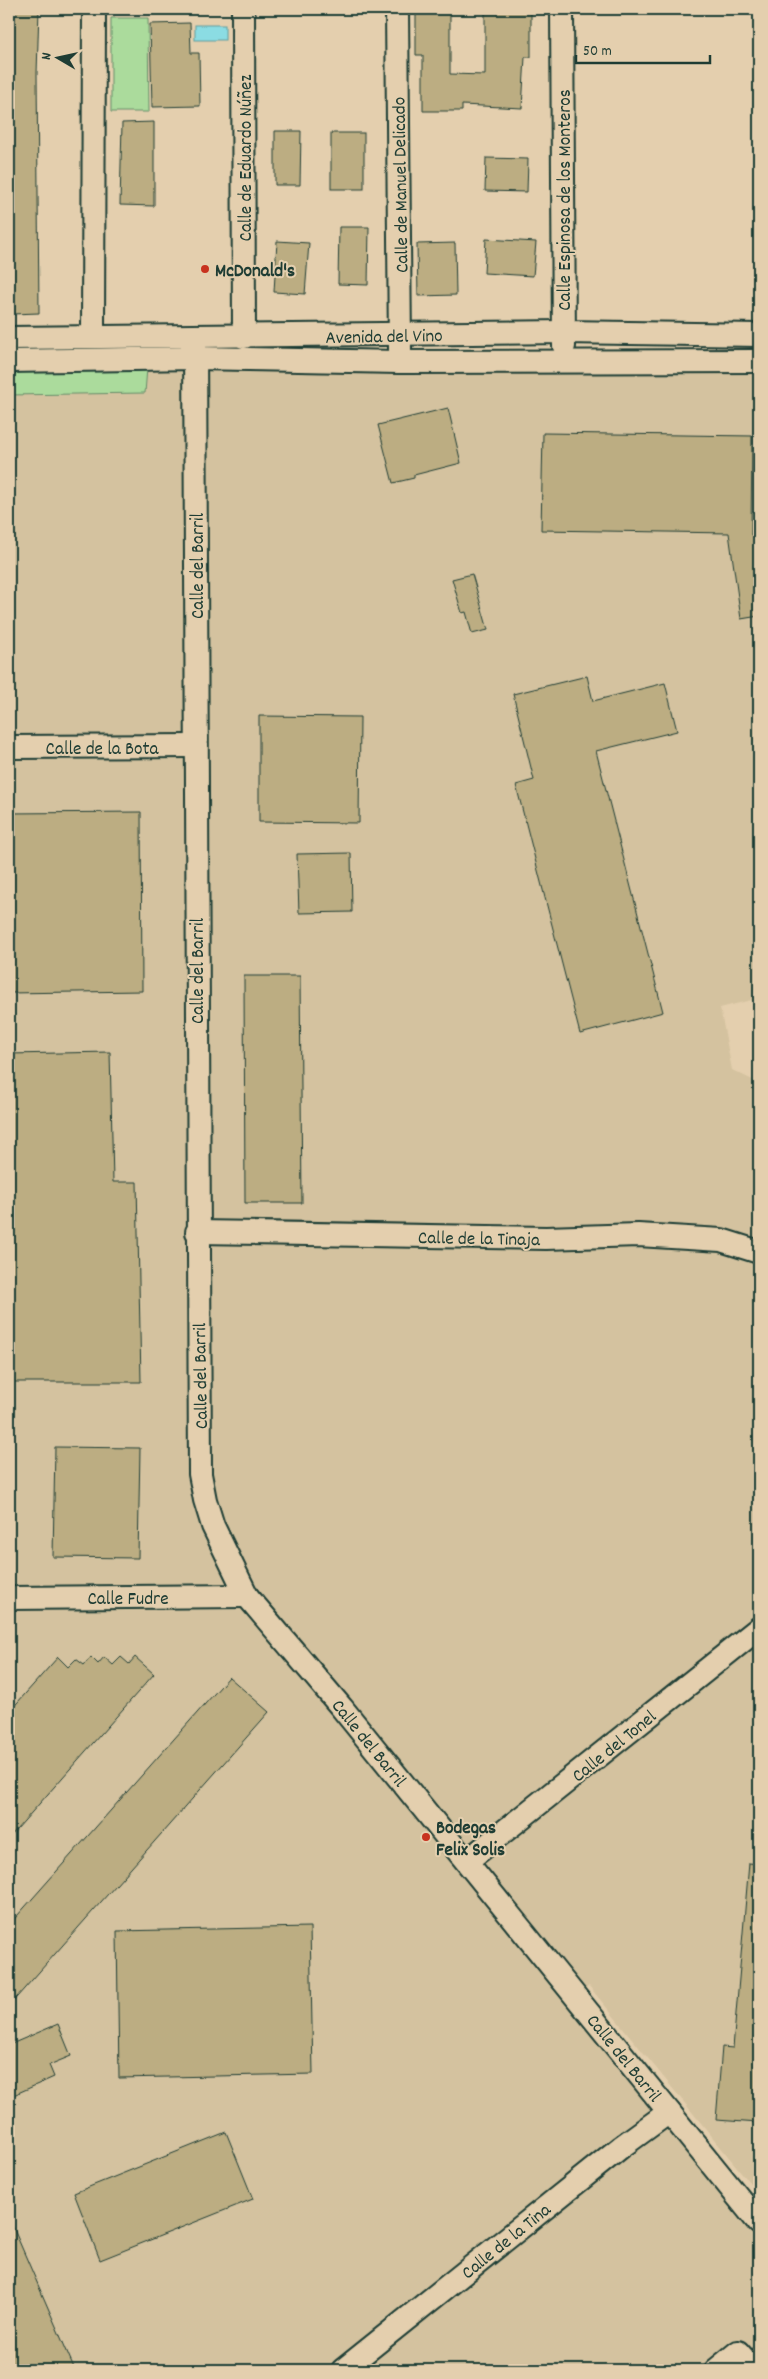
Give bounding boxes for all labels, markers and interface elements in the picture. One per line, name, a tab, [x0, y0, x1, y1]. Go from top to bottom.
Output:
north arrow	[32, 32, 82, 82]
scale bar	[576, 32, 709, 64]
text: 50 m	[583, 41, 612, 63]
text: N	[37, 51, 58, 61]
street label: Calle de Eduardo Núñez	[234, 74, 261, 242]
street label: Calle Espinosa de los Monteros	[553, 89, 580, 311]
street label: Calle de Manuel Delicado	[387, 97, 418, 273]
place label: McDonald's	[215, 259, 295, 286]
marker: McDonald's	[199, 263, 211, 275]
street label: Avenida del Vino	[325, 324, 443, 353]
street label: Calle del Barril	[186, 512, 213, 619]
street label: Calle de la Bota	[46, 737, 160, 764]
street label: Calle del Barril	[186, 917, 213, 1024]
street label: Calle de la Tinaja	[418, 1226, 541, 1255]
street label: Calle del Barril	[188, 1322, 217, 1429]
street label: Calle Fudre	[87, 1587, 169, 1614]
street label: Calle del Barril	[323, 1694, 411, 1794]
street label: Calle del Tonel	[567, 1705, 664, 1790]
place label: Bodegas Felix Solis	[436, 1816, 505, 1865]
marker: Bodegas Felix Solis	[420, 1831, 432, 1843]
street label: Calle del Barril	[578, 2009, 666, 2109]
street label: Calle de la Tina	[457, 2197, 559, 2287]

